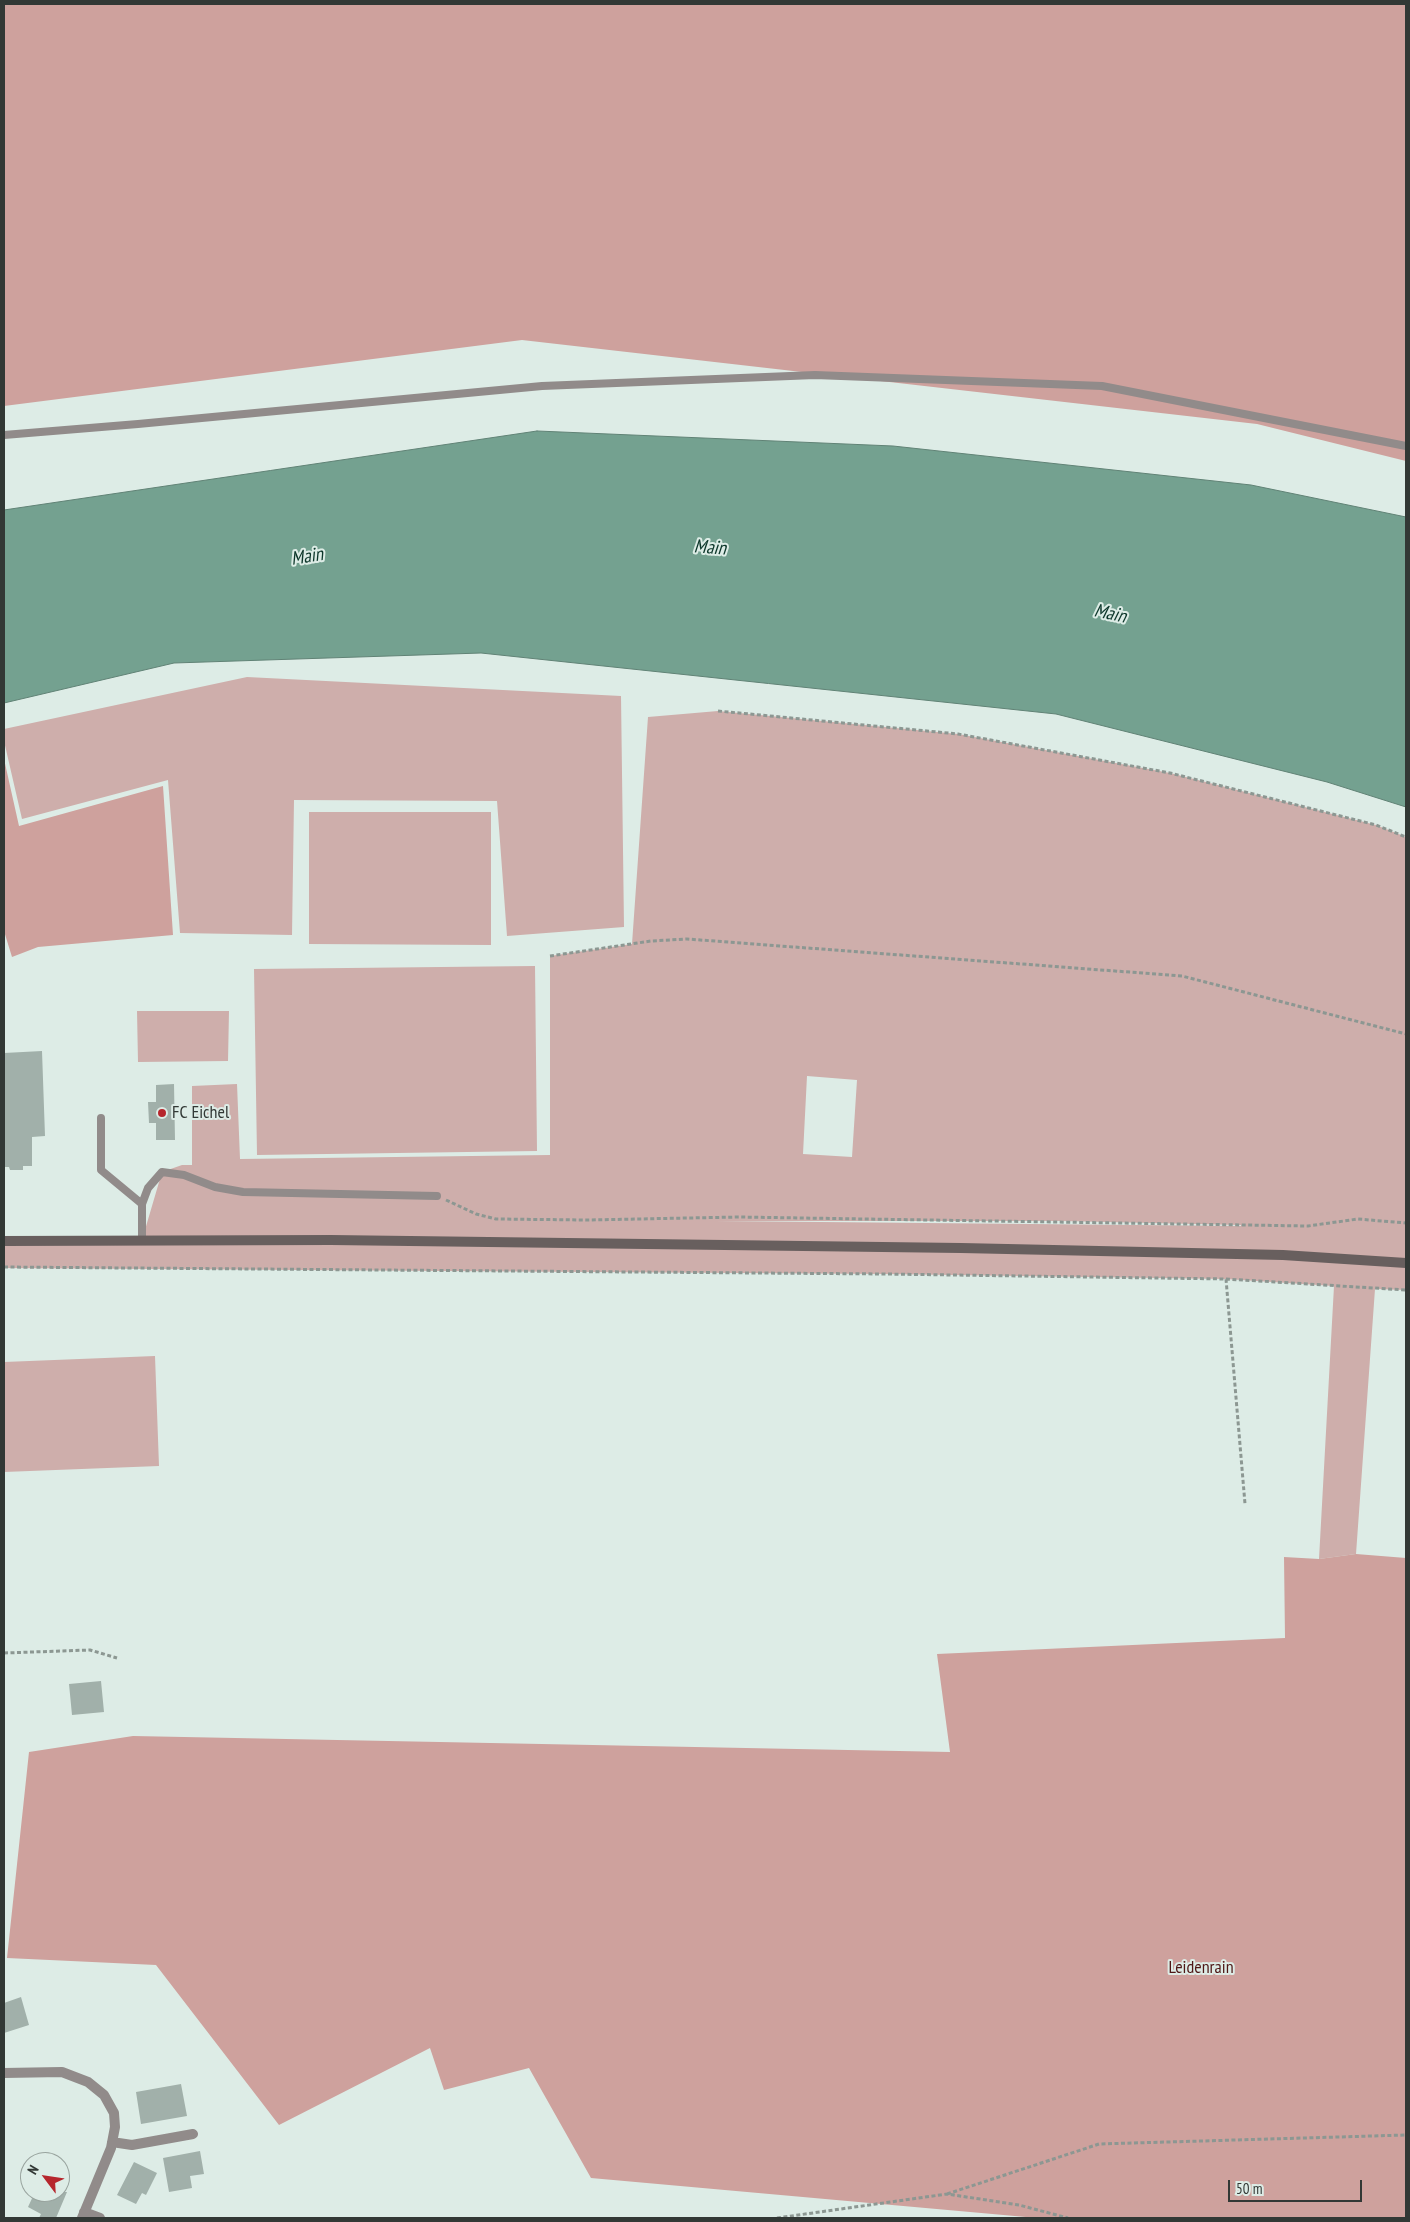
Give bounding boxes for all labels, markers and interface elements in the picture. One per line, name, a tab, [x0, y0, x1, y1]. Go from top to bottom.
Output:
water label: Main	[693, 536, 727, 560]
water label: Main	[289, 543, 325, 571]
water label: Main	[1092, 600, 1128, 628]
place label: FC Eichel	[172, 1102, 229, 1124]
marker: FC Eichel	[156, 1107, 168, 1119]
park label: Leidenrain	[1168, 1957, 1234, 1979]
north arrow	[20, 2152, 70, 2202]
text: N	[23, 2162, 43, 2178]
scale bar	[1230, 2170, 1364, 2202]
text: 50 m	[1236, 2179, 1262, 2198]

